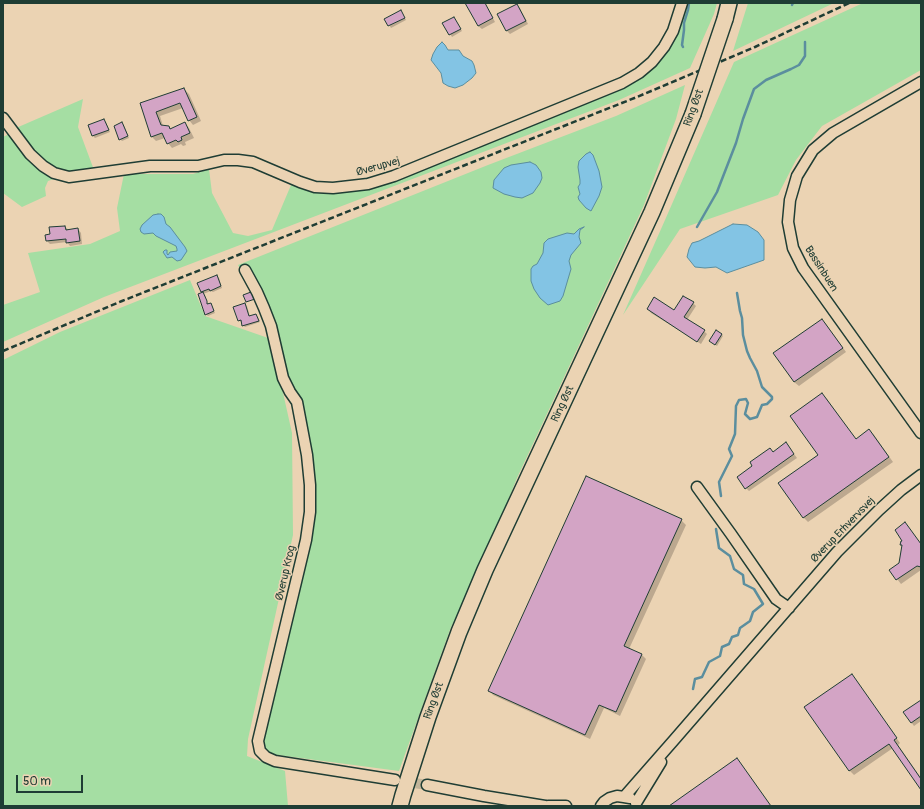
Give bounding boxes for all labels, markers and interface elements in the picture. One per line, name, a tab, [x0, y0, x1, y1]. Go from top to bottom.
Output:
street label: Ring Øst	[681, 88, 707, 128]
street label: Øverupvej	[355, 154, 401, 180]
street label: Bassinbuen	[801, 244, 841, 294]
street label: Ring Øst	[549, 384, 577, 424]
street label: Øverup Erhvervsvej	[808, 494, 878, 566]
street label: Øverup Krog	[273, 544, 299, 602]
street label: Ring Øst	[421, 681, 447, 721]
scale bar	[18, 767, 85, 793]
text: 50 m	[23, 774, 51, 789]

